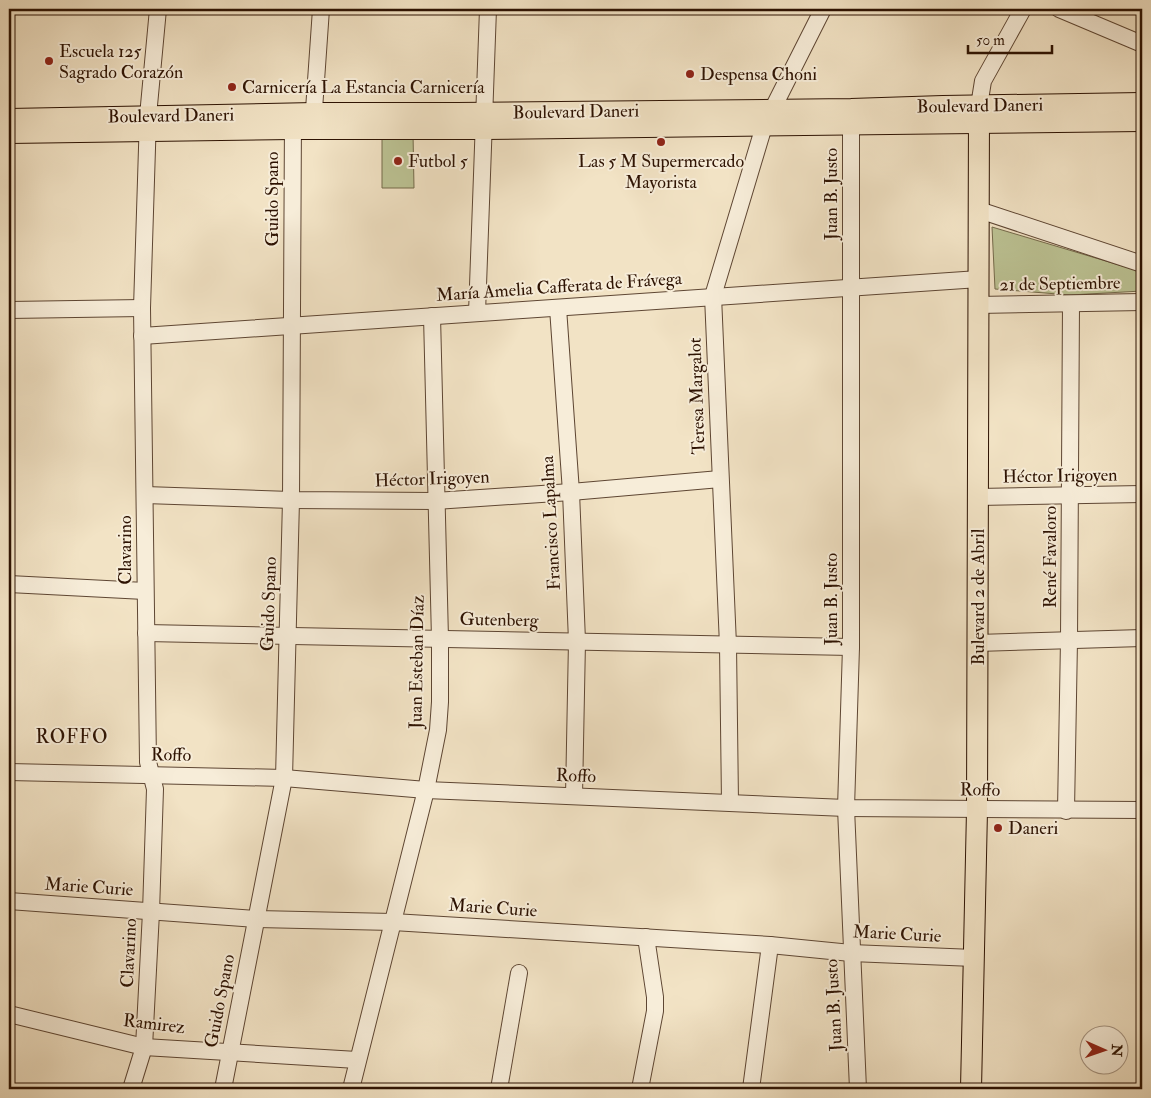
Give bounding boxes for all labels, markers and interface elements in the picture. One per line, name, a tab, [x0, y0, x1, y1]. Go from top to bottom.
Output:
scale bar	[968, 22, 1052, 54]
text: 50 m	[976, 31, 1005, 50]
place label: Escuela 125 Sagrado Corazón	[59, 40, 183, 84]
marker: Escuela 125 Sagrado Corazón	[43, 55, 55, 67]
place label: Despensa Choni	[700, 63, 817, 86]
marker: Despensa Choni	[684, 68, 696, 80]
place label: Carnicería La Estancia Carnicería	[242, 76, 485, 99]
marker: Carnicería La Estancia Carnicería	[226, 81, 238, 93]
street label: Boulevard Daneri	[917, 93, 1044, 119]
street label: Boulevard Daneri	[513, 99, 640, 125]
street label: Boulevard Daneri	[108, 103, 235, 129]
marker: Las 5 M Supermercado Mayorista	[655, 136, 667, 148]
street label: Juan B. Justo	[820, 147, 843, 241]
place label: Futbol 5	[408, 150, 468, 173]
place label: Las 5 M Supermercado Mayorista	[578, 150, 744, 194]
street label: Guido Spano	[261, 151, 284, 246]
marker: Futbol 5	[392, 155, 404, 167]
street label: María Amelia Cafferata de Frávega	[435, 267, 683, 307]
street label: 21 de Septiembre	[999, 271, 1121, 297]
street label: Teresa Margalot	[683, 337, 711, 455]
street label: Francisco Lapalma	[536, 454, 566, 591]
street label: Héctor Irigoyen	[1002, 463, 1118, 489]
street label: Héctor Irigoyen	[374, 465, 490, 493]
street label: René Favaloro	[1039, 505, 1062, 608]
street label: Clavarino	[114, 515, 137, 585]
street label: Bulevard 2 de Abril	[967, 528, 990, 665]
street label: Juan B. Justo	[820, 552, 843, 646]
street label: Guido Spano	[256, 556, 282, 652]
street label: Juan Esteban Díaz	[404, 594, 430, 730]
street label: Gutenberg	[459, 608, 540, 632]
district label: ROFFO	[36, 725, 108, 749]
street label: Roffo	[151, 743, 192, 767]
street label: Roffo	[555, 764, 597, 788]
street label: Roffo	[960, 778, 1001, 802]
place label: Daneri	[1008, 817, 1059, 840]
marker: Daneri	[992, 822, 1004, 834]
street label: Marie Curie	[44, 872, 135, 902]
street label: Marie Curie	[448, 893, 539, 923]
street label: Clavarino	[116, 917, 142, 988]
street label: Marie Curie	[852, 920, 942, 948]
street label: Guido Spano	[200, 952, 240, 1050]
street label: Juan B. Justo	[820, 958, 848, 1053]
street label: Ramirez	[122, 1009, 186, 1039]
north arrow	[1078, 1026, 1128, 1076]
text: N	[1108, 1043, 1125, 1057]

